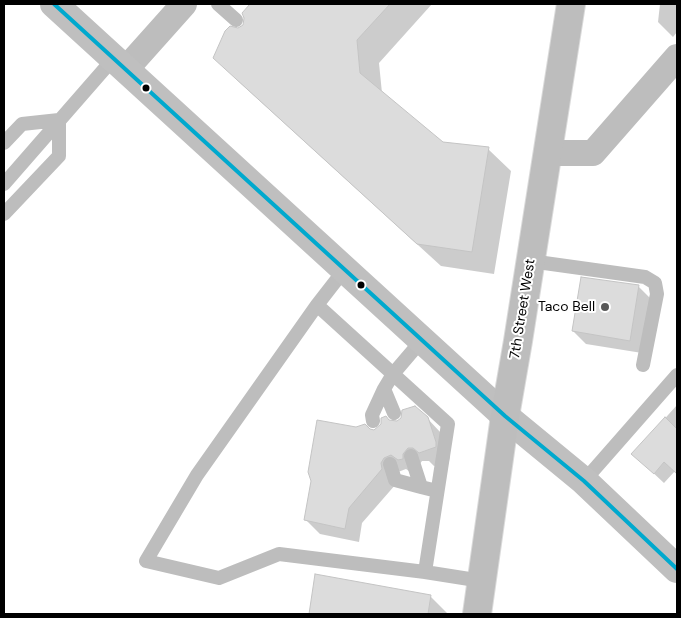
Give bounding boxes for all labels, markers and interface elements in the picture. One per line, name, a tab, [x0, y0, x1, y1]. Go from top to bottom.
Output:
unlabelled marker	[141, 83, 151, 93]
street label: 7th Street West	[507, 258, 539, 360]
unlabelled marker	[356, 280, 366, 290]
place label: Taco Bell	[538, 299, 595, 315]
marker: Taco Bell	[599, 301, 611, 313]

